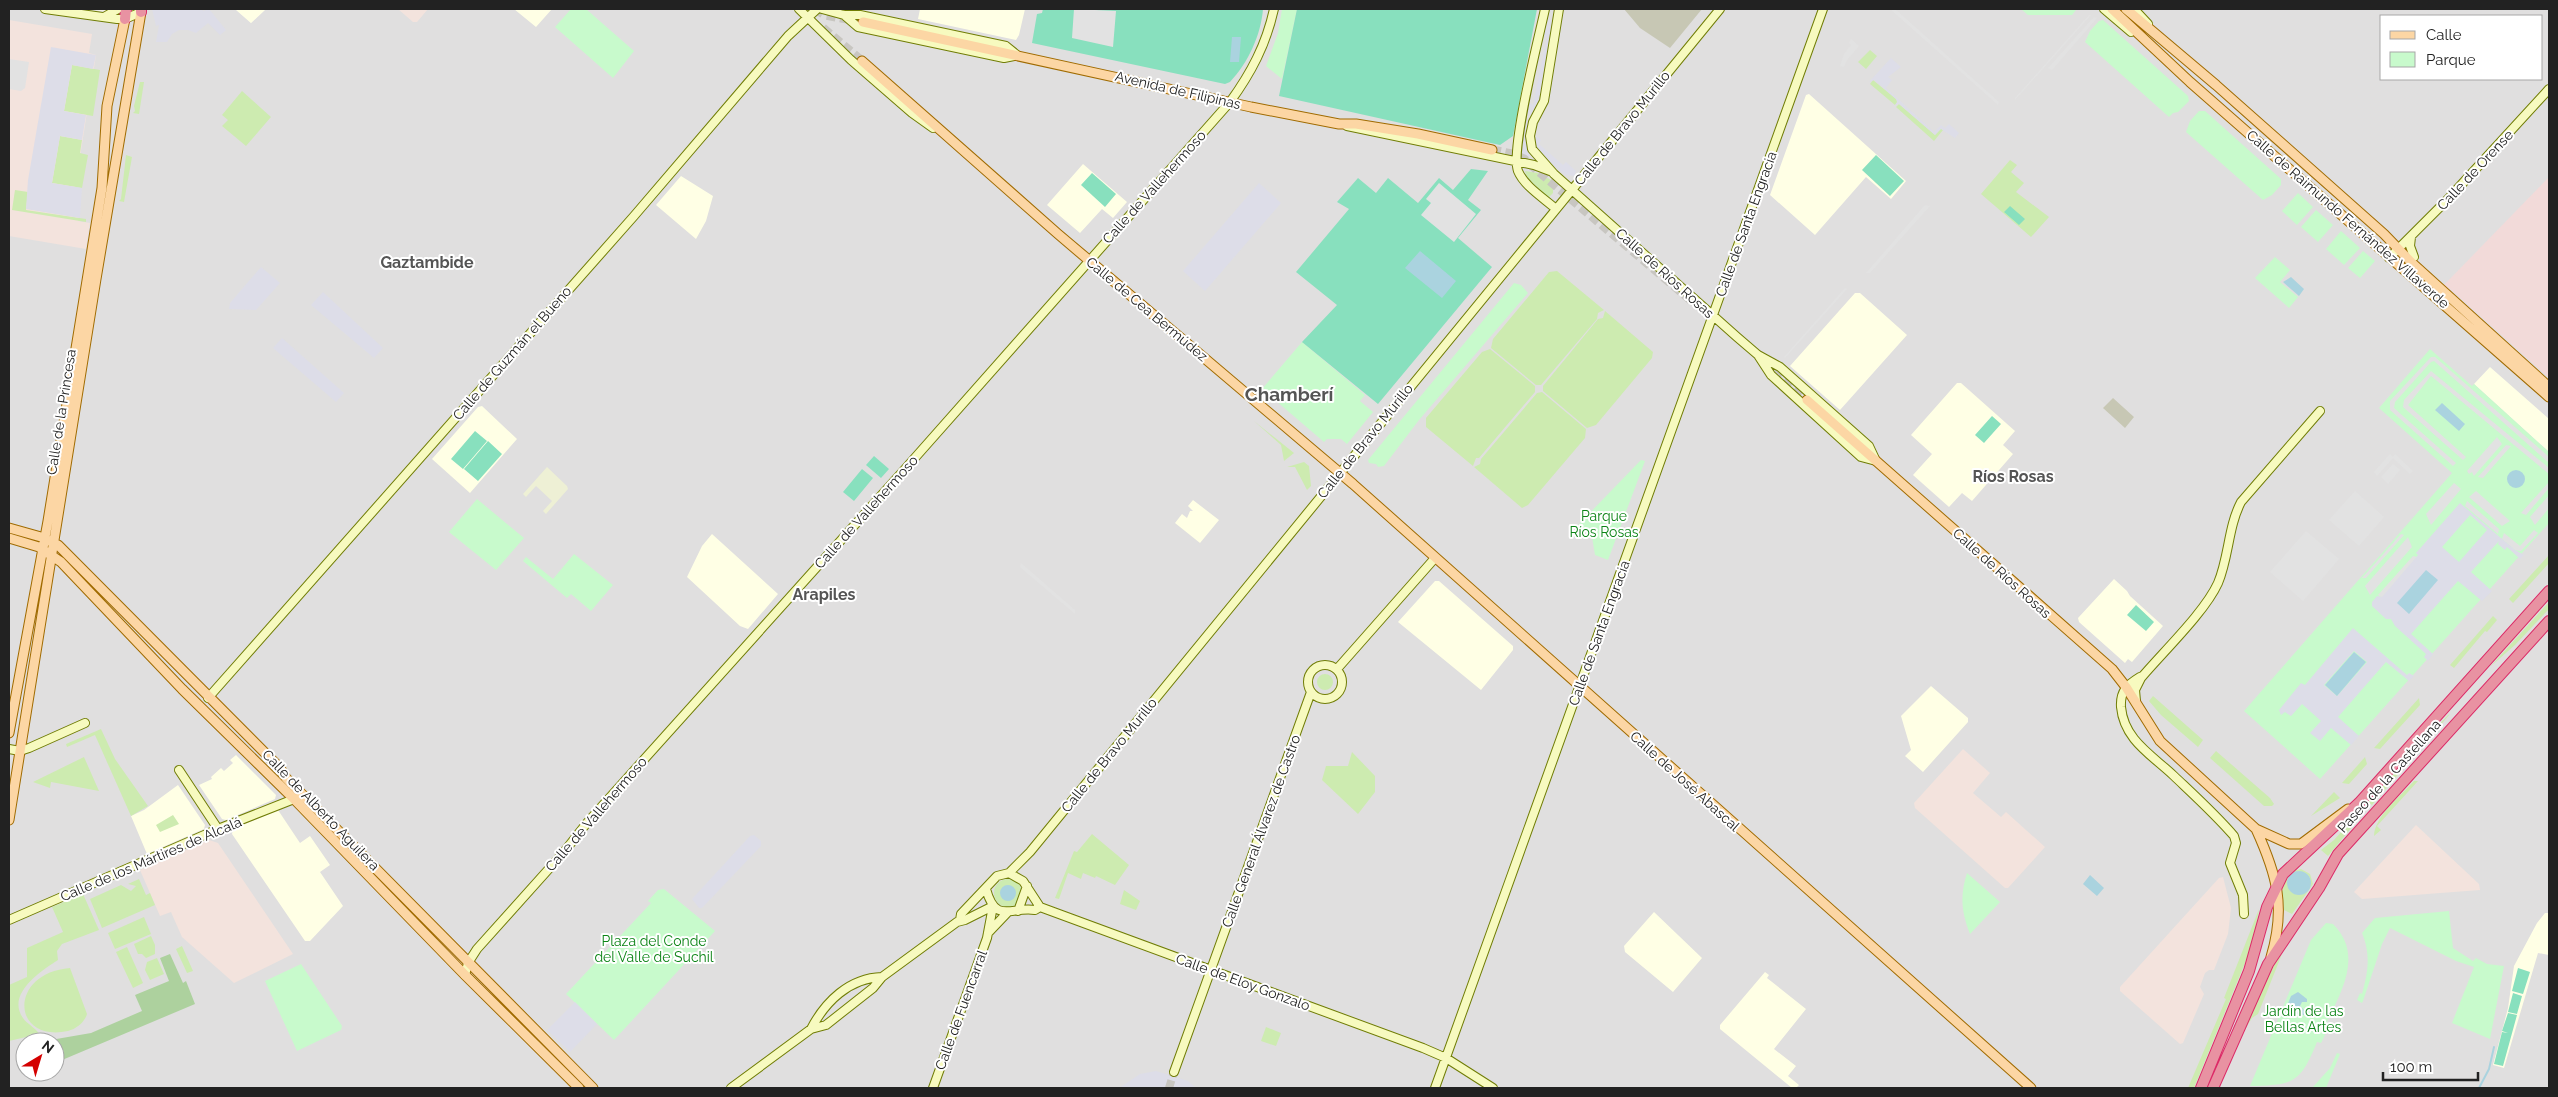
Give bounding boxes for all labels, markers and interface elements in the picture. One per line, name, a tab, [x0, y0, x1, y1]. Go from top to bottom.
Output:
legend	[2380, 15, 2543, 80]
text: Calle	[2426, 26, 2462, 44]
text: Parque	[2426, 51, 2476, 69]
street label: Avenida de Filipinas	[1114, 68, 1243, 112]
street label: Calle de Bravo Murillo	[1571, 68, 1673, 188]
street label: Calle de Vallehermoso	[1099, 127, 1209, 247]
street label: Calle de Raimundo Fernández Villaverde	[2243, 127, 2453, 311]
street label: Calle de Orense	[2434, 127, 2516, 213]
street label: Calle de Santa Engracia	[1712, 149, 1780, 299]
street label: Calle de Ríos Rosas	[1613, 225, 1717, 321]
district label: Gaztambide	[380, 253, 474, 272]
street label: Calle de Cea Bermúdez	[1083, 254, 1211, 365]
street label: Calle de Guzmán el Bueno	[450, 283, 574, 423]
street label: Calle de la Princesa	[43, 348, 79, 476]
street label: Calle de Bravo Murillo	[1314, 381, 1416, 501]
district label: Chamberí	[1245, 383, 1335, 405]
street label: Calle de Vallehermoso	[811, 452, 921, 572]
district label: Ríos Rosas	[1972, 467, 2054, 486]
park label: Parque Ríos Rosas	[1569, 508, 1639, 540]
street label: Calle de Ríos Rosas	[1950, 525, 2054, 621]
street label: Calle de Santa Engracia	[1565, 558, 1633, 708]
district label: Arapiles	[793, 585, 856, 604]
street label: Calle de Bravo Murillo	[1058, 695, 1160, 815]
street label: Paseo de la Castellana	[2334, 716, 2444, 836]
street label: Calle de José Abascal	[1627, 728, 1743, 834]
street label: Calle General Álvarez de Castro	[1218, 732, 1303, 929]
street label: Calle de Alberto Aguilera	[259, 746, 383, 874]
street label: Calle de Vallehermoso	[542, 753, 650, 875]
street label: Calle de los Mártires de Alcalá	[58, 813, 244, 905]
park label: Plaza del Conde del Valle de Suchil	[594, 933, 714, 965]
street label: Calle de Fuencarral	[932, 948, 990, 1072]
street label: Calle de Eloy Gonzalo	[1174, 950, 1312, 1014]
park label: Jardín de las Bellas Artes	[2262, 1003, 2344, 1035]
north arrow	[15, 1032, 65, 1082]
text: N	[39, 1037, 57, 1056]
scale bar	[2383, 1050, 2478, 1082]
text: 100 m	[2390, 1058, 2432, 1076]

